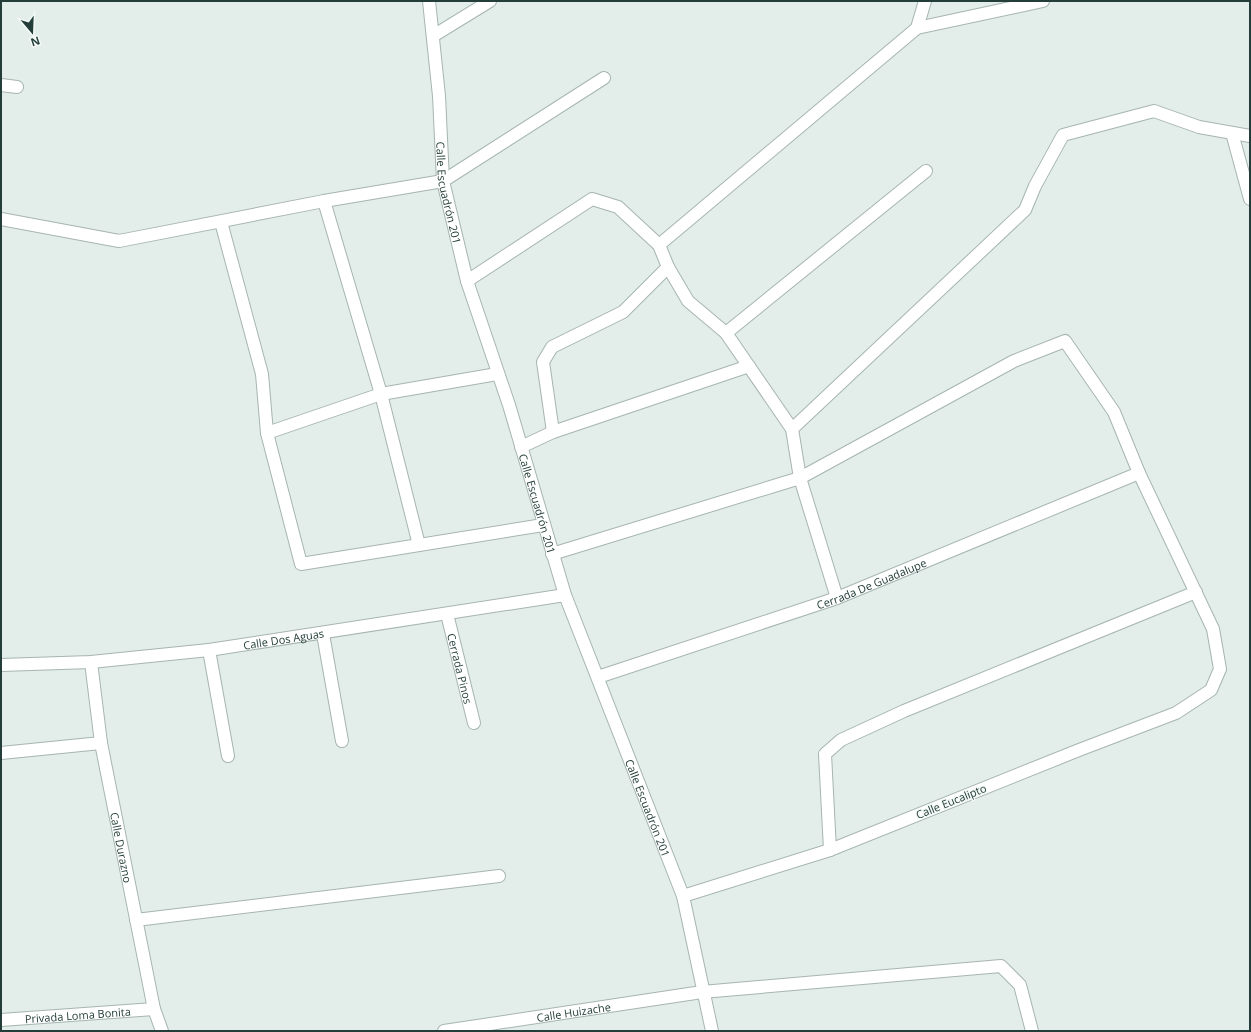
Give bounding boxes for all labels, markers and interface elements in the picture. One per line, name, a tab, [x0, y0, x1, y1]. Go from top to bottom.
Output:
north arrow	[12, 12, 52, 52]
text: N	[29, 33, 42, 50]
street label: Calle Escuadrón 201	[434, 141, 465, 245]
street label: Calle Escuadrón 201	[516, 452, 560, 555]
street label: Cerrada De Guadalupe	[814, 554, 928, 612]
street label: Calle Dos Aguas	[242, 625, 325, 652]
street label: Cerrada Pinos	[445, 632, 476, 705]
street label: Calle Escuadrón 201	[623, 757, 674, 859]
street label: Calle Eucalipto	[914, 780, 989, 822]
street label: Calle Durazno	[107, 811, 136, 884]
street label: Calle Huizache	[535, 998, 612, 1024]
street label: Privada Loma Bonita	[24, 1003, 131, 1026]

